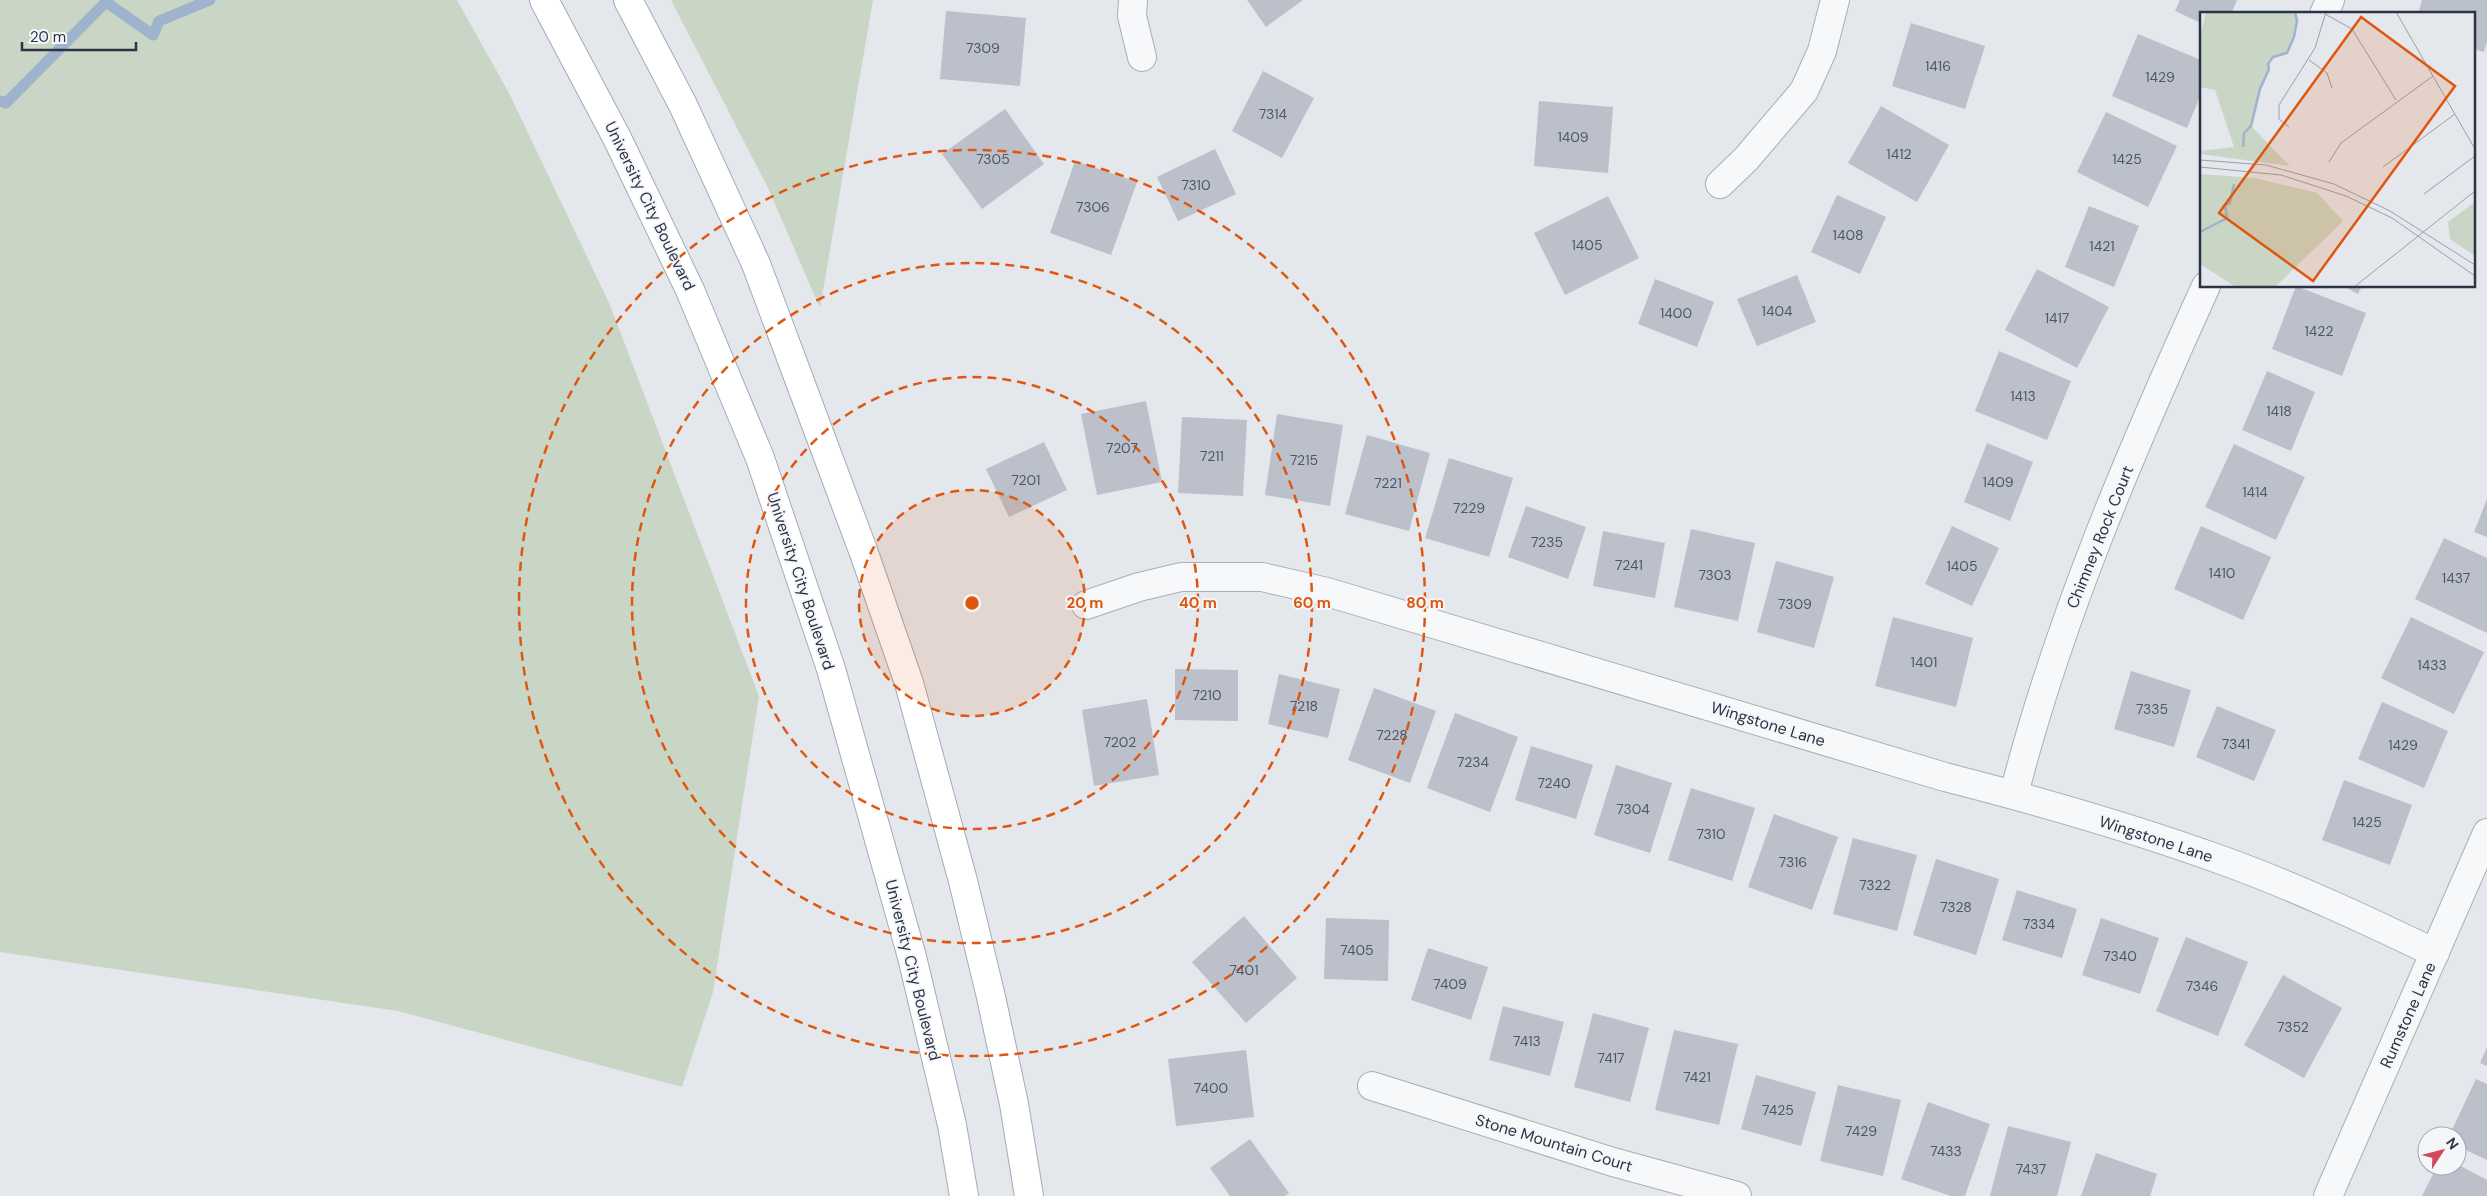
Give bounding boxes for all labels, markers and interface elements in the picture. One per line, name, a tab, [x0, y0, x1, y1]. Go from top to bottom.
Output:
inset map	[2200, 12, 2474, 288]
scale bar	[22, 20, 136, 52]
text: 20 m	[30, 27, 66, 47]
house number: 7309	[966, 39, 1000, 57]
house number: 1416	[1925, 57, 1951, 75]
house number: 1429	[2145, 68, 2175, 86]
house number: 7314	[1259, 105, 1288, 123]
street label: University City Boulevard	[600, 118, 700, 294]
house number: 1409	[1557, 128, 1589, 146]
house number: 1412	[1886, 145, 1912, 163]
house number: 7305	[976, 150, 1010, 168]
house number: 1425	[2112, 150, 2142, 168]
house number: 7310	[1181, 176, 1211, 194]
house number: 7306	[1076, 198, 1110, 216]
house number: 1408	[1833, 226, 1863, 244]
house number: 1405	[1572, 236, 1602, 254]
house number: 1421	[2089, 237, 2115, 255]
house number: 1404	[1762, 302, 1793, 320]
house number: 1400	[1660, 304, 1692, 322]
house number: 1417	[2045, 309, 2069, 327]
house number: 1422	[2305, 322, 2334, 340]
house number: 1413	[2010, 387, 2036, 405]
house number: 1418	[2266, 402, 2292, 420]
house number: 7207	[1106, 439, 1138, 457]
house number: 7211	[1200, 447, 1224, 465]
house number: 7215	[1290, 451, 1318, 469]
street label: Chimney Rock Court	[2062, 463, 2138, 611]
house number: 7201	[1012, 471, 1040, 489]
house number: 1409	[1982, 473, 2014, 491]
house number: 7221	[1374, 474, 1402, 492]
house number: 1414	[2242, 483, 2268, 501]
street label: University City Boulevard	[762, 489, 840, 673]
house number: 7229	[1453, 499, 1485, 517]
house number: 7235	[1531, 533, 1563, 551]
house number: 7241	[1615, 556, 1643, 574]
house number: 1405	[1947, 557, 1977, 575]
house number: 1410	[2209, 564, 2235, 582]
house number: 7303	[1698, 566, 1732, 584]
house number: 1437	[2442, 569, 2470, 587]
text: 20 m	[1067, 593, 1103, 613]
text: 40 m	[1179, 593, 1217, 613]
text: 60 m	[1293, 593, 1331, 613]
text: 80 m	[1406, 593, 1444, 613]
centre of rings	[963, 594, 981, 612]
house number: 7309	[1778, 595, 1812, 613]
house number: 1401	[1911, 653, 1937, 671]
house number: 1433	[2417, 656, 2447, 674]
house number: 7210	[1192, 686, 1222, 704]
house number: 7218	[1290, 697, 1318, 715]
street label: Wingstone Lane	[1708, 697, 1828, 751]
house number: 7335	[2136, 700, 2168, 718]
house number: 7228	[1376, 726, 1408, 744]
house number: 7202	[1104, 733, 1136, 751]
house number: 7341	[2222, 735, 2250, 753]
house number: 1429	[2388, 736, 2418, 754]
house number: 7234	[1457, 753, 1489, 771]
house number: 7240	[1537, 774, 1571, 792]
house number: 7304	[1616, 800, 1650, 818]
street label: Wingstone Lane	[2096, 811, 2216, 867]
house number: 1425	[2352, 813, 2382, 831]
house number: 7310	[1696, 825, 1726, 843]
house number: 7316	[1779, 853, 1807, 871]
house number: 7322	[1859, 876, 1891, 894]
street label: University City Boulevard	[880, 877, 946, 1063]
house number: 7328	[1940, 898, 1972, 916]
house number: 7334	[2023, 915, 2056, 933]
house number: 7405	[1340, 941, 1374, 959]
house number: 7340	[2103, 947, 2137, 965]
street label: Rumstone Lane	[2375, 959, 2441, 1071]
house number: 7401	[1229, 961, 1259, 979]
house number: 7409	[1433, 975, 1467, 993]
house number: 7346	[2186, 977, 2218, 995]
house number: 7352	[2277, 1018, 2309, 1036]
house number: 7413	[1513, 1032, 1541, 1050]
house number: 7417	[1598, 1049, 1625, 1067]
house number: 7421	[1683, 1068, 1711, 1086]
house number: 7400	[1194, 1079, 1228, 1097]
house number: 7425	[1762, 1101, 1794, 1119]
street label: Stone Mountain Court	[1473, 1109, 1635, 1177]
house number: 7429	[1845, 1122, 1877, 1140]
north arrow	[2417, 1126, 2467, 1176]
text: N	[2442, 1134, 2463, 1153]
house number: 7433	[1930, 1142, 1962, 1160]
house number: 7437	[2016, 1160, 2046, 1178]

